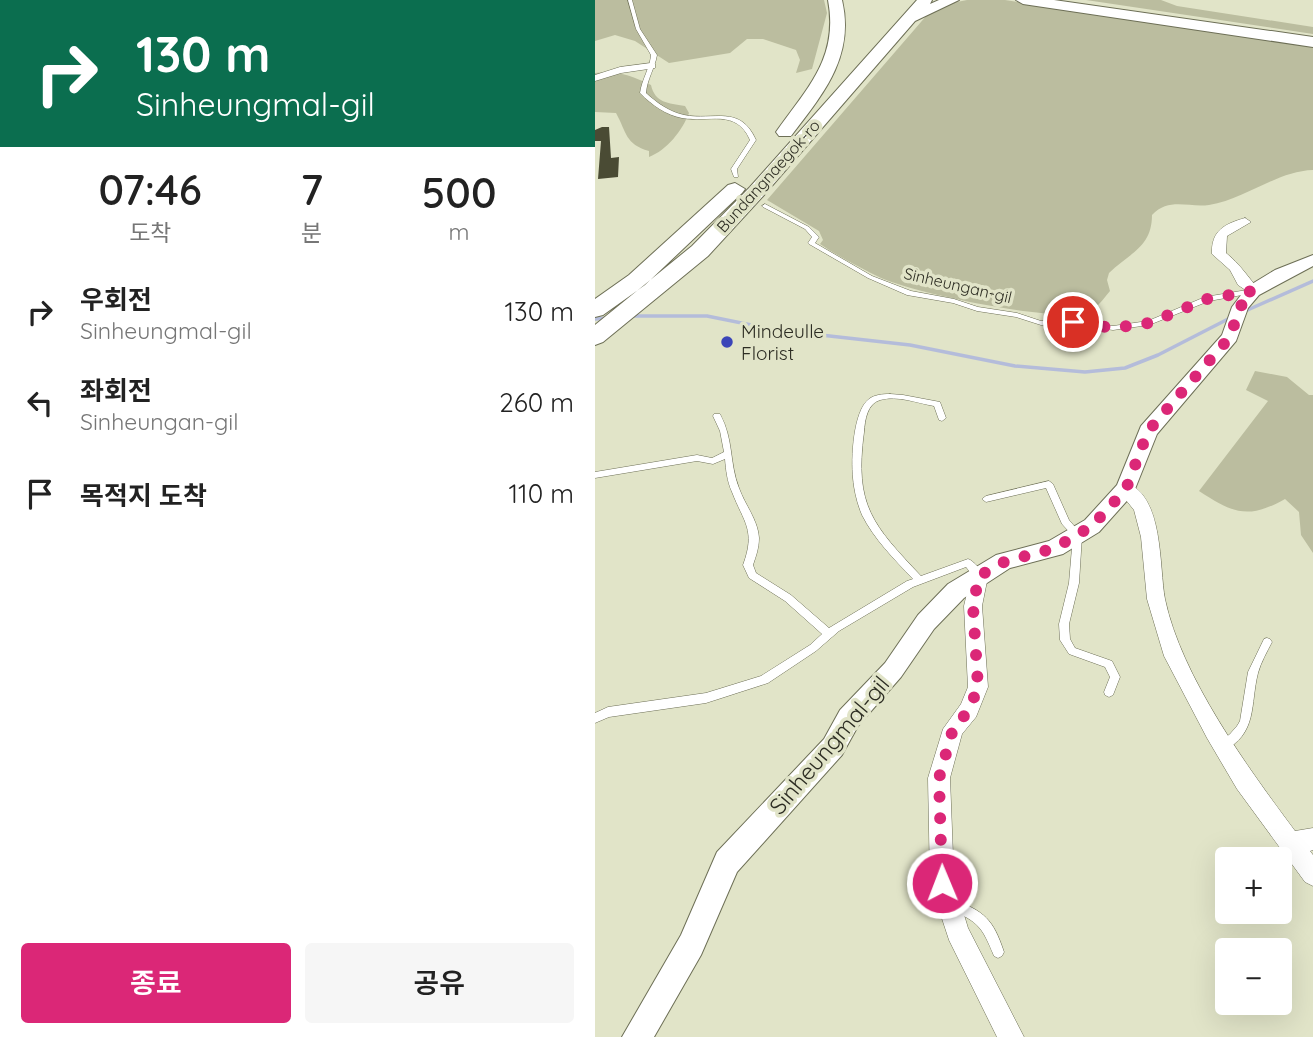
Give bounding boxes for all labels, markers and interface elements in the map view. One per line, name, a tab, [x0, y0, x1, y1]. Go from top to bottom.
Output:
text: 130 m	[136, 23, 270, 84]
icon: right	[21, 28, 112, 119]
text: Sinheungmal-gil	[136, 84, 375, 124]
street label: Bundangnaegok-ro	[712, 115, 824, 237]
text: 07:46	[99, 163, 202, 216]
text: 7	[300, 163, 323, 216]
text: 500	[422, 166, 496, 219]
text: m	[449, 217, 470, 246]
text: 도착	[129, 218, 171, 247]
text: 분	[301, 218, 322, 247]
street label: Sinheungan-gil	[902, 263, 1014, 307]
text: 우회전	[80, 283, 152, 316]
pin	[1043, 292, 1103, 352]
icon: right	[21, 293, 59, 331]
text: 130 m	[504, 295, 574, 328]
icon: arrive	[1054, 303, 1092, 341]
text: Sinheungmal-gil	[80, 316, 252, 345]
place label: Mindeulle Florist	[741, 319, 824, 365]
marker: Mindeulle Florist	[719, 334, 735, 350]
text: 좌회전	[80, 374, 152, 407]
icon: left	[21, 384, 59, 422]
text: 260 m	[499, 386, 574, 419]
text: Sinheungan-gil	[80, 407, 239, 436]
icon: arrive	[21, 475, 59, 513]
text: 110 m	[508, 477, 574, 510]
text: 목적지 도착	[80, 479, 207, 512]
street label: Sinheungmal-gil	[763, 670, 895, 820]
position arrow	[905, 846, 979, 920]
map controls	[1215, 847, 1292, 1015]
button: +	[1215, 847, 1292, 924]
button: −	[1215, 938, 1292, 1015]
button: 종료	[21, 943, 291, 1023]
button: 공유	[305, 943, 574, 1023]

